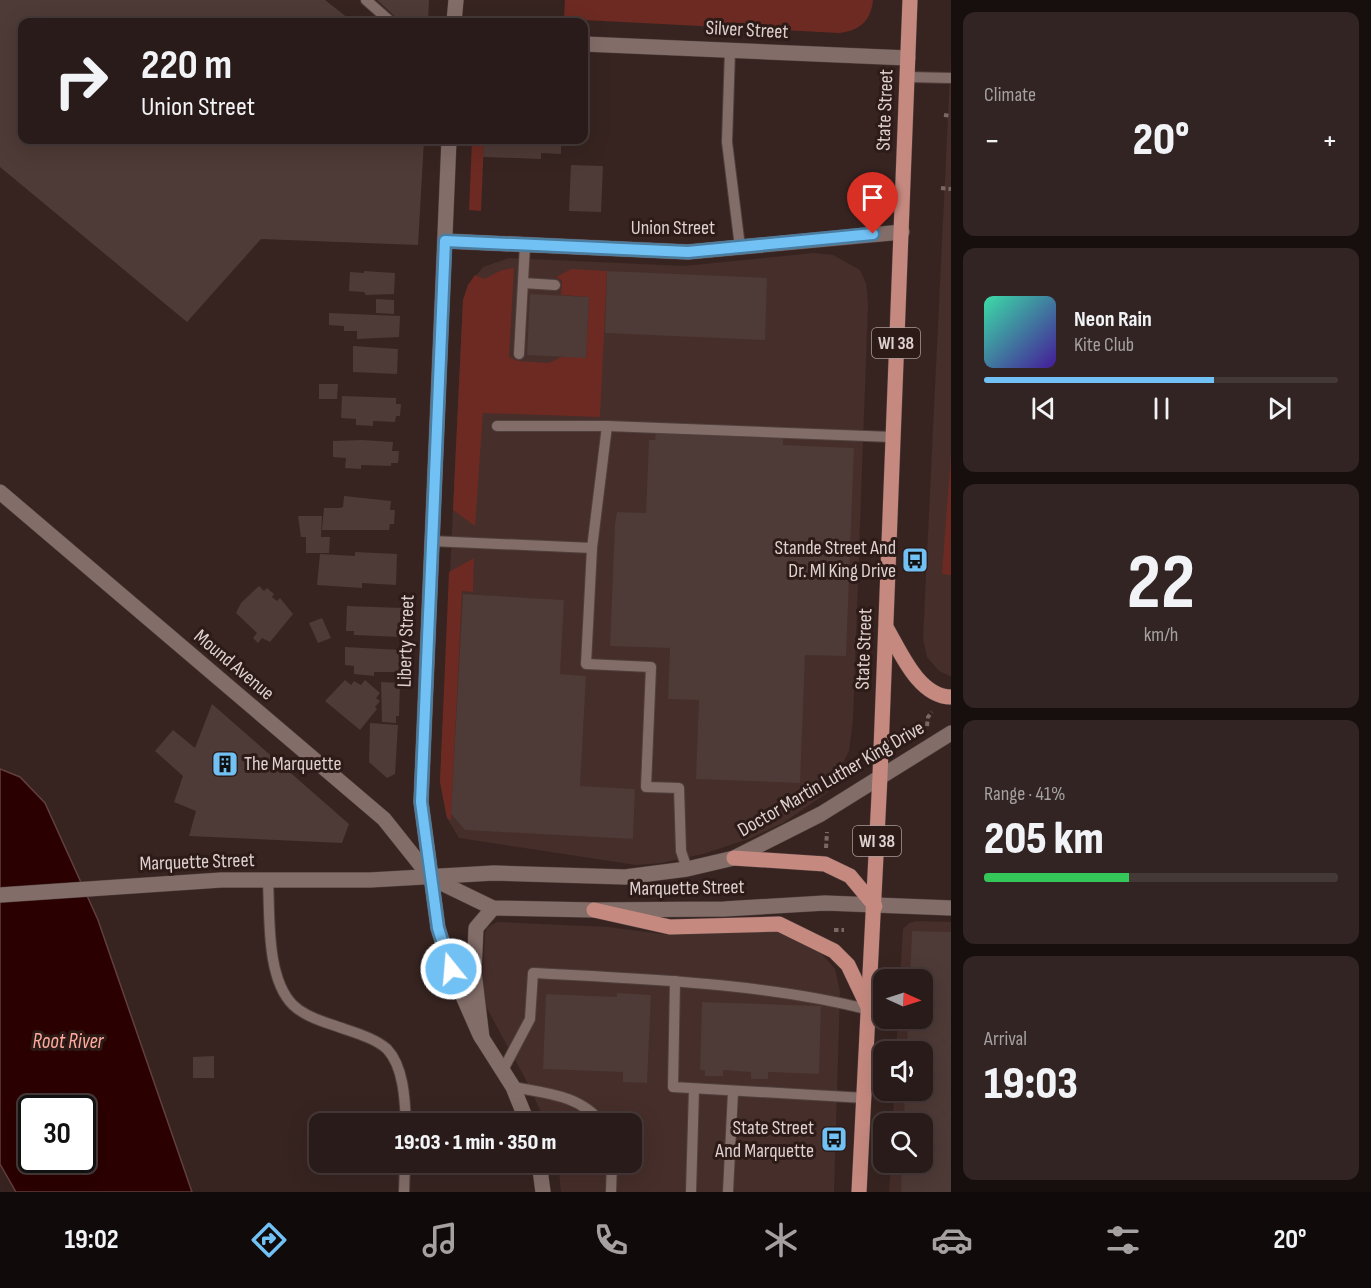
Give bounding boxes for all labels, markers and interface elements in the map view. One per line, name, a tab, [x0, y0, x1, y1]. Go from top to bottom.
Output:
street label: Silver Street	[705, 16, 789, 44]
text: 220 m	[141, 40, 232, 91]
icon: right	[42, 42, 120, 120]
street label: State Street	[872, 69, 898, 151]
text: Climate	[984, 83, 1036, 107]
text: Union Street	[141, 91, 255, 123]
text: 20°	[1133, 113, 1189, 168]
text: −	[984, 121, 1000, 161]
text: +	[1322, 121, 1338, 161]
pin	[847, 172, 898, 234]
icon: arrive	[856, 181, 889, 214]
street label: Union Street	[631, 216, 715, 240]
text: Neon Rain	[1074, 306, 1152, 333]
road number: WI 38	[872, 328, 920, 358]
text: Kite Club	[1074, 333, 1134, 357]
icon: previous	[1027, 392, 1060, 425]
icon: pause	[1145, 392, 1178, 425]
icon: next	[1263, 392, 1296, 425]
place label: Stande Street And Dr. Ml King Drive	[774, 536, 896, 583]
text: 22	[1127, 537, 1195, 630]
bus stop icon: Stande Street And Dr. Ml King Drive	[900, 545, 930, 575]
street label: Liberty Street	[392, 594, 420, 688]
street label: State Street	[851, 608, 877, 690]
text: km/h	[1144, 623, 1178, 647]
street label: Mound Avenue	[189, 624, 279, 706]
street label: Doctor Martin Luther King Drive	[734, 716, 928, 842]
building icon: The Marquette	[210, 749, 240, 779]
place label: The Marquette	[244, 752, 341, 776]
text: Range · 41%	[984, 782, 1065, 806]
text: 205 km	[984, 812, 1104, 867]
road number: WI 38	[853, 826, 901, 856]
street label: Marquette Street	[139, 848, 255, 876]
street label: Marquette Street	[629, 875, 745, 901]
position arrow	[419, 937, 483, 1001]
north arrow	[873, 969, 933, 1029]
map controls	[873, 969, 933, 1173]
text: Arrival	[984, 1027, 1027, 1051]
water label: Root River	[32, 1029, 105, 1054]
button: sound	[873, 1041, 933, 1101]
text: 19:03	[984, 1057, 1078, 1112]
speed limit sign: 30	[18, 1095, 96, 1173]
button: search	[873, 1113, 933, 1173]
place label: State Street And Marquette	[714, 1116, 814, 1163]
bus stop icon: State Street And Marquette	[819, 1124, 849, 1154]
text: 19:03 · 1 min · 350 m	[395, 1129, 556, 1156]
icon: directions	[248, 1219, 290, 1261]
icon: music	[419, 1219, 461, 1261]
icon: phone	[590, 1219, 632, 1261]
icon: climate	[760, 1219, 802, 1261]
icon: car	[931, 1219, 973, 1261]
icon: filters	[1102, 1219, 1144, 1261]
text: 19:02	[64, 1224, 119, 1256]
text: 20°	[1273, 1224, 1307, 1256]

